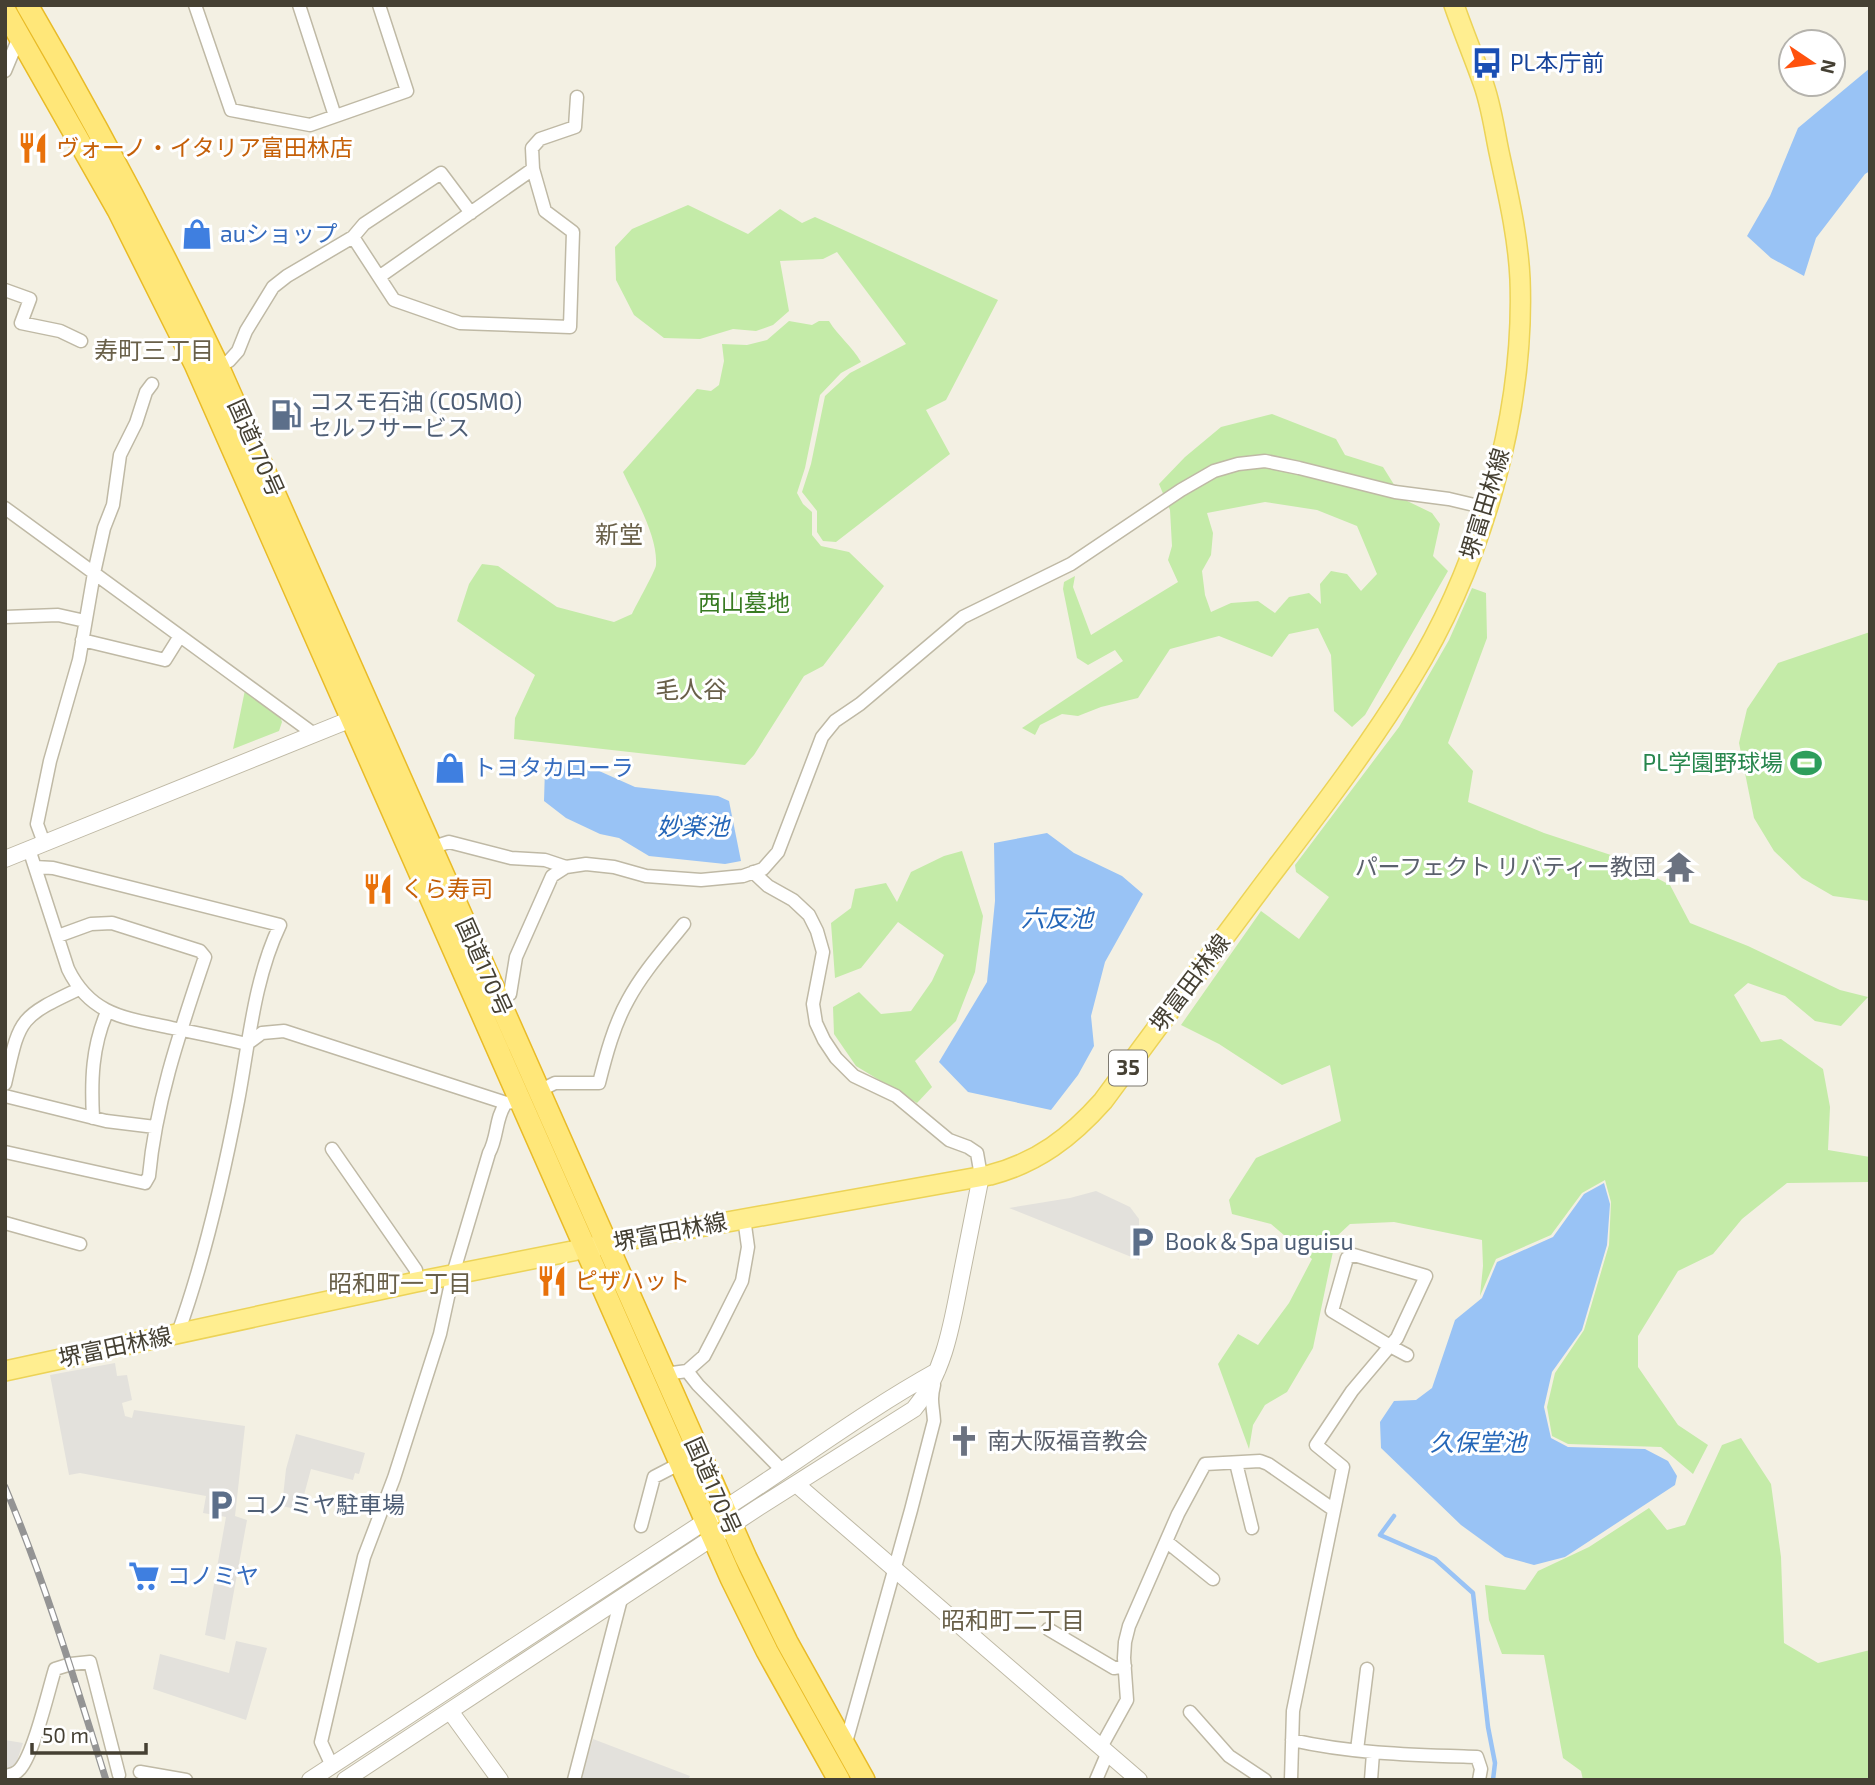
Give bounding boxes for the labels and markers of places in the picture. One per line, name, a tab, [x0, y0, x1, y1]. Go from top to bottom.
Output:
bus stop icon: PL本庁前	[1470, 46, 1504, 80]
place label: PL本庁前	[1510, 48, 1604, 76]
restaurant icon: ヴォーノ・イタリア富田林店	[16, 131, 50, 165]
place label: ヴォーノ・イタリア富田林店	[56, 133, 353, 161]
shop icon: auショップ	[180, 217, 214, 251]
place label: auショップ	[220, 219, 338, 247]
place label: コスモ石油 (COSMO) セルフサービス	[309, 387, 522, 441]
fuel station icon: コスモ石油 (COSMO) セルフサービス	[269, 398, 303, 432]
sports icon: PL学園野球場	[1789, 746, 1823, 780]
place label: PL学園野球場	[1643, 748, 1783, 776]
shop icon: トヨタカローラ	[433, 751, 467, 785]
place label: トヨタカローラ	[473, 753, 634, 781]
temple icon: パーフェクト リバティー教団	[1662, 850, 1696, 884]
place label: パーフェクト リバティー教団	[1355, 852, 1656, 880]
restaurant icon: くら寿司	[361, 872, 395, 906]
place label: くら寿司	[401, 874, 493, 902]
parking icon: Book＆Spa uguisu	[1125, 1225, 1159, 1259]
place label: Book＆Spa uguisu	[1165, 1227, 1354, 1255]
restaurant icon: ピザハット	[535, 1264, 569, 1298]
place label: ピザハット	[575, 1266, 690, 1294]
church icon: 南大阪福音教会	[947, 1424, 981, 1458]
place label: 南大阪福音教会	[987, 1426, 1148, 1454]
parking icon: コノミヤ駐車場	[204, 1488, 238, 1522]
place label: コノミヤ駐車場	[244, 1490, 405, 1518]
supermarket icon: コノミヤ	[127, 1559, 161, 1593]
place label: コノミヤ	[167, 1561, 259, 1589]

